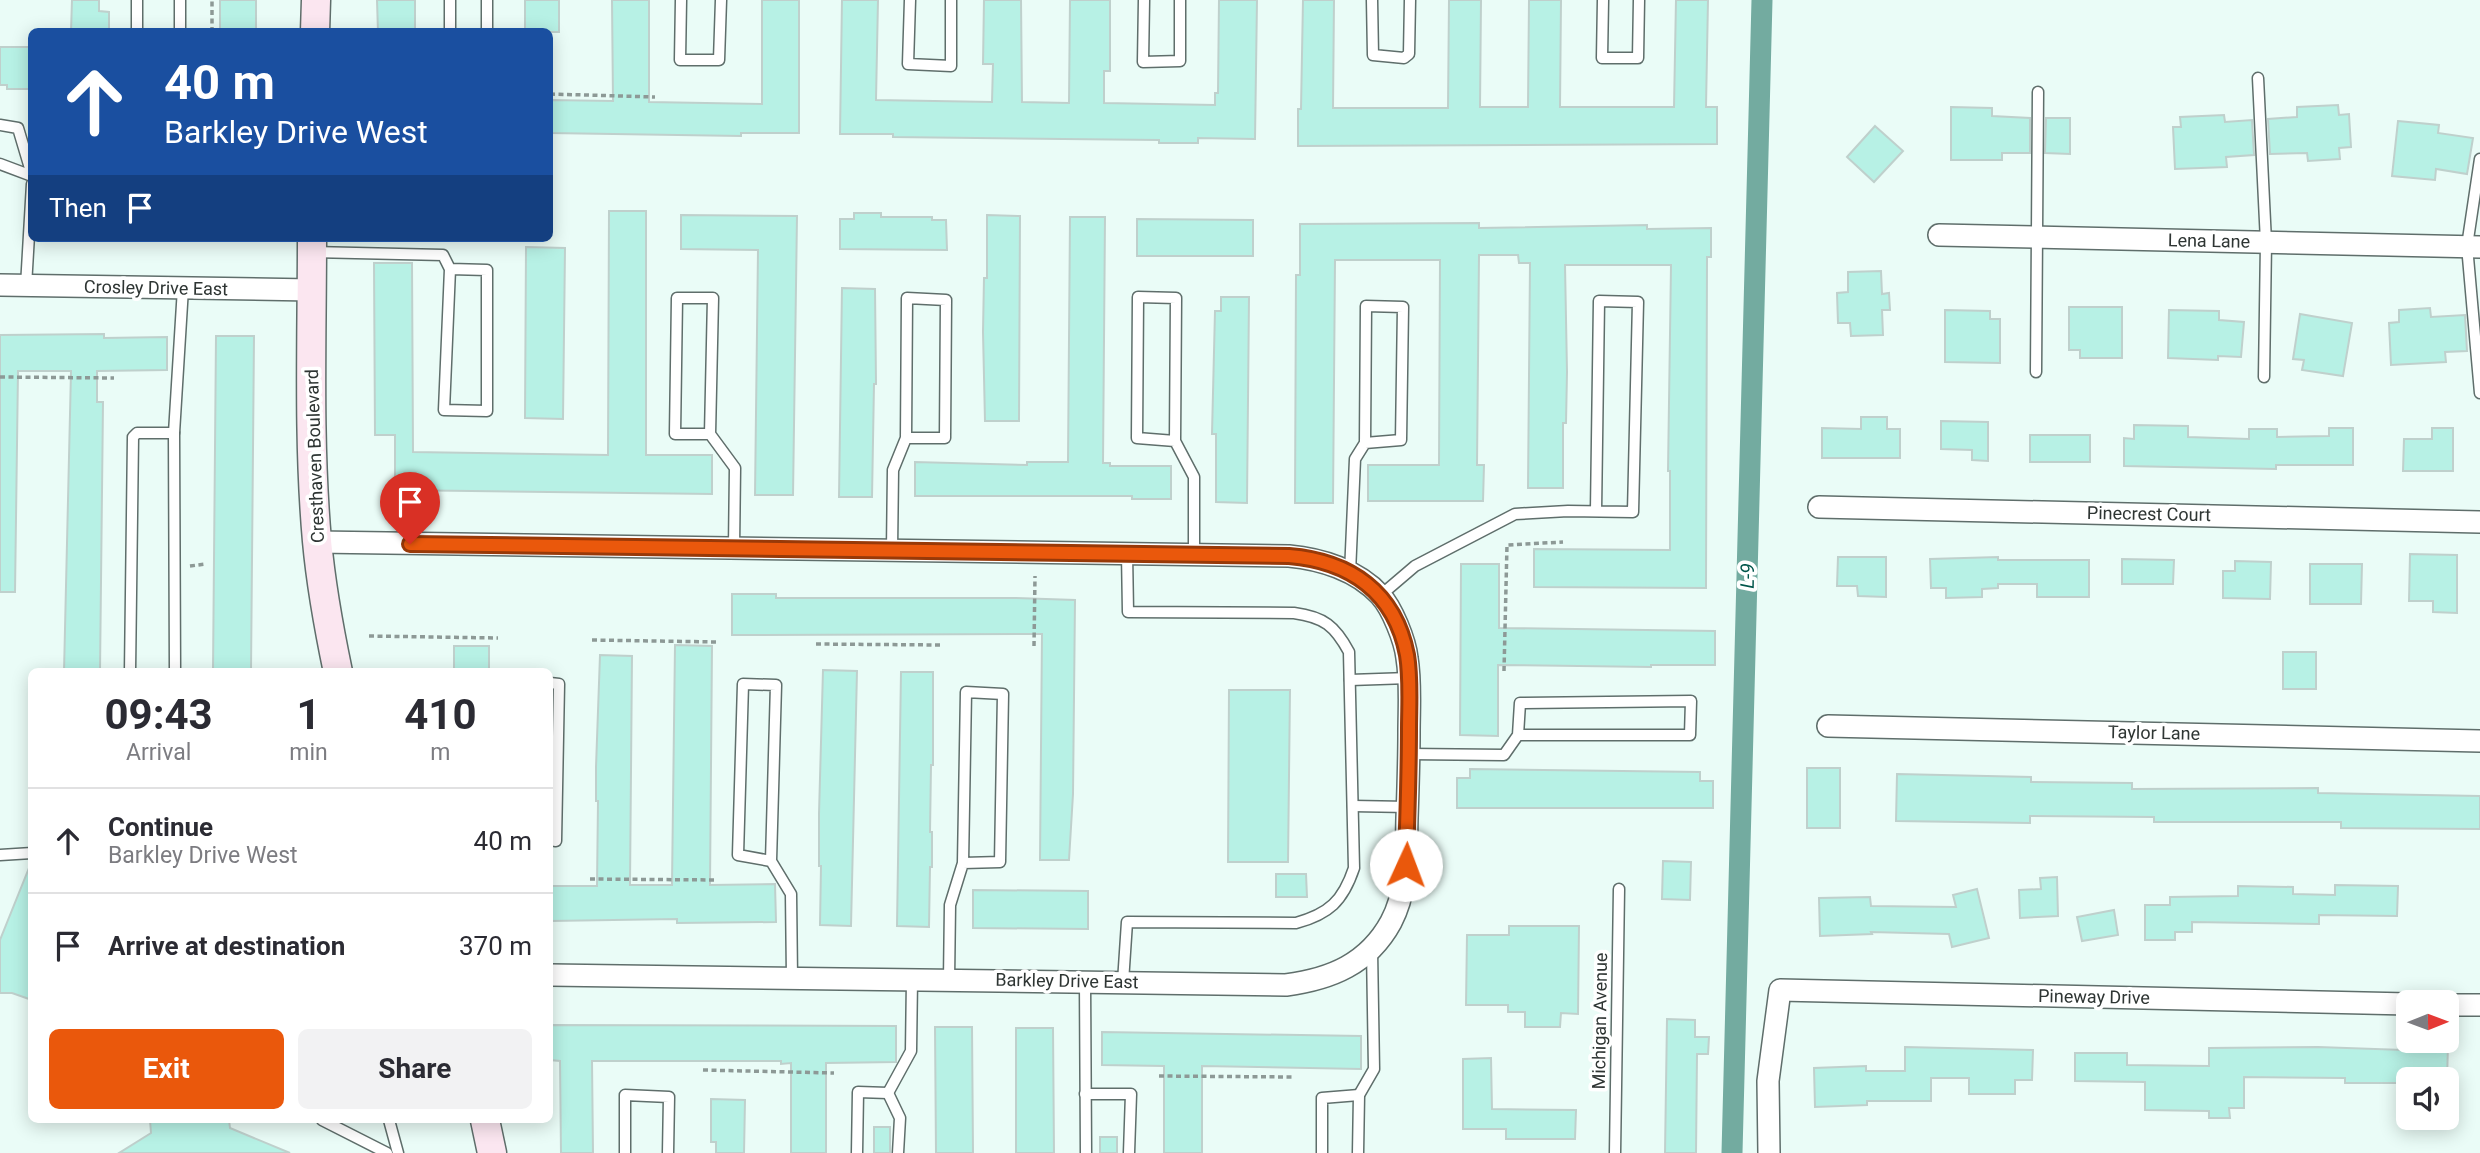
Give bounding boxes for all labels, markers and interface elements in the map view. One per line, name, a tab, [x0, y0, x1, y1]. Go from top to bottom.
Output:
text: 40 m	[164, 54, 275, 111]
icon: ahead	[49, 56, 140, 147]
text: Barkley Drive West	[164, 113, 428, 151]
icon: arrive	[121, 189, 159, 227]
text: Then	[49, 193, 107, 223]
street label: Lena Lane	[2168, 229, 2250, 252]
street label: Crosley Drive East	[84, 276, 228, 299]
street label: Cresthaven Boulevard	[301, 369, 328, 543]
pin	[380, 472, 440, 544]
icon: arrive	[391, 483, 429, 521]
street label: Pinecrest Court	[2087, 502, 2211, 525]
water label: L-9	[1736, 563, 1759, 589]
text: 09:43	[105, 690, 213, 739]
text: 1	[296, 690, 321, 739]
text: 410	[404, 690, 477, 739]
street label: Taylor Lane	[2108, 721, 2200, 744]
text: Arrival	[126, 739, 191, 766]
text: min	[289, 739, 328, 766]
text: m	[430, 739, 450, 766]
text: Continue	[108, 812, 213, 842]
icon: ahead	[49, 822, 87, 860]
text: 40 m	[474, 826, 532, 856]
position arrow	[1369, 828, 1443, 902]
text: Barkley Drive West	[108, 842, 298, 869]
icon: arrive	[49, 927, 87, 965]
text: Arrive at destination	[108, 931, 345, 961]
text: 370 m	[459, 931, 532, 961]
street label: Michigan Avenue	[1588, 952, 1611, 1090]
street label: Barkley Drive East	[995, 969, 1139, 992]
street label: Pineway Drive	[2038, 985, 2150, 1008]
north arrow	[2396, 990, 2459, 1054]
map controls	[2396, 990, 2459, 1130]
button: Exit	[49, 1029, 284, 1109]
button: Share	[298, 1029, 532, 1109]
button: sound	[2396, 1067, 2459, 1130]

